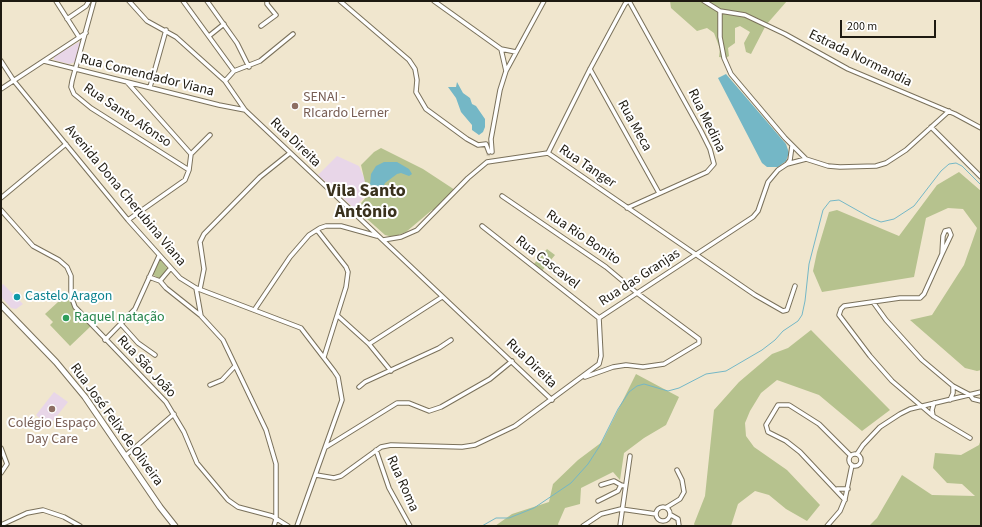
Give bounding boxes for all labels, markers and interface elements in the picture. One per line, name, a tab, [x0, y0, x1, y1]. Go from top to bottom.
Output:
scale bar	[842, 12, 938, 38]
text: 200 m	[847, 18, 877, 35]
street label: Estrada Normandia	[806, 27, 914, 91]
street label: Rua Comendador Viana	[78, 51, 216, 101]
street label: Rua Santo Afonso	[80, 80, 174, 152]
street label: Rua Medina	[683, 87, 729, 155]
place label: SENAI - RIcardo Lerner	[303, 90, 389, 122]
street label: Rua Meca	[613, 97, 655, 155]
marker: SENAI - RIcardo Lerner	[290, 101, 300, 111]
street label: Rua Direita	[266, 115, 324, 171]
street label: Avenida Dona Cherubina Viana	[61, 122, 189, 270]
street label: Rua Tanger	[555, 142, 619, 192]
district label: Vila Santo Antônio	[326, 181, 406, 224]
street label: Rua Rio Bonito	[543, 207, 623, 269]
street label: Rua Cascavel	[512, 233, 582, 293]
street label: Rua das Granjas	[596, 246, 684, 310]
place label: Castelo Aragon	[25, 289, 112, 305]
marker: Castelo Aragon	[12, 292, 22, 302]
place label: Raquel natação	[74, 310, 165, 326]
marker: Raquel natação	[61, 313, 71, 323]
street label: Rua São João	[113, 332, 179, 402]
street label: Rua Direita	[502, 336, 560, 392]
street label: Rua José Felix de Oliveira	[66, 360, 166, 490]
marker: Colégio Espaço Day Care	[47, 404, 57, 414]
place label: Colégio Espaço Day Care	[8, 416, 96, 448]
street label: Rua Roma	[382, 453, 422, 515]

